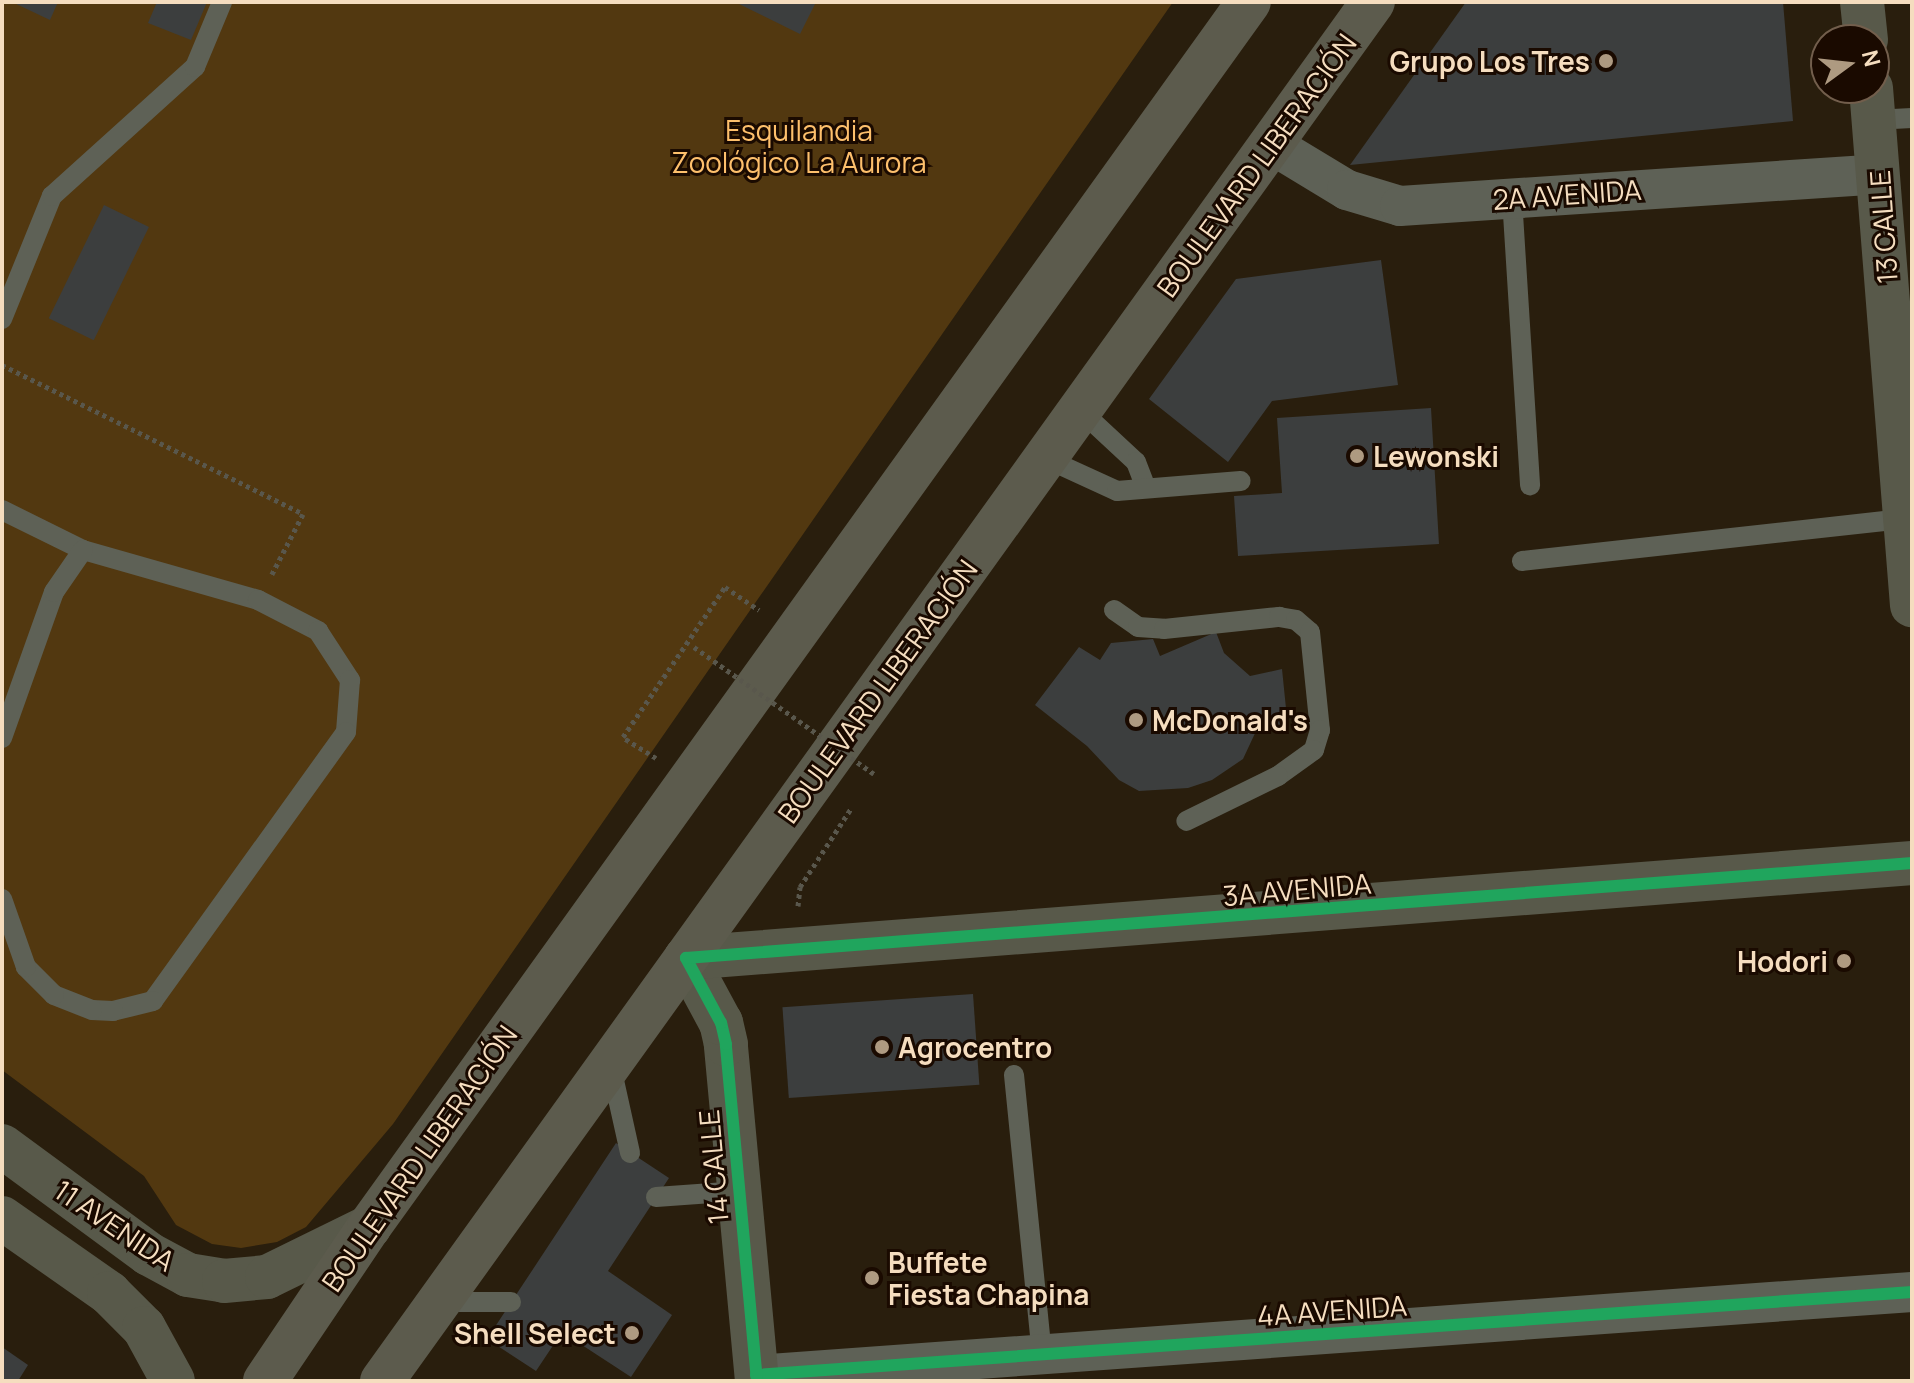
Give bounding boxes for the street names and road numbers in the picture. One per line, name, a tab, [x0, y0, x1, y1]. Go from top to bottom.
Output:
street label: BOULEVARD LIBERACIÓN	[1149, 27, 1363, 303]
street label: 13 CALLE	[1862, 169, 1904, 285]
street label: 2A AVENIDA	[1491, 172, 1643, 216]
street label: BOULEVARD LIBERACIÓN	[770, 553, 984, 829]
street label: 3A AVENIDA	[1221, 866, 1373, 912]
street label: BOULEVARD LIBERACIÓN	[314, 1019, 524, 1297]
street label: 14 CALLE	[691, 1108, 735, 1226]
street label: 11 AVENIDA	[49, 1173, 181, 1277]
street label: 4A AVENIDA	[1256, 1288, 1408, 1332]

